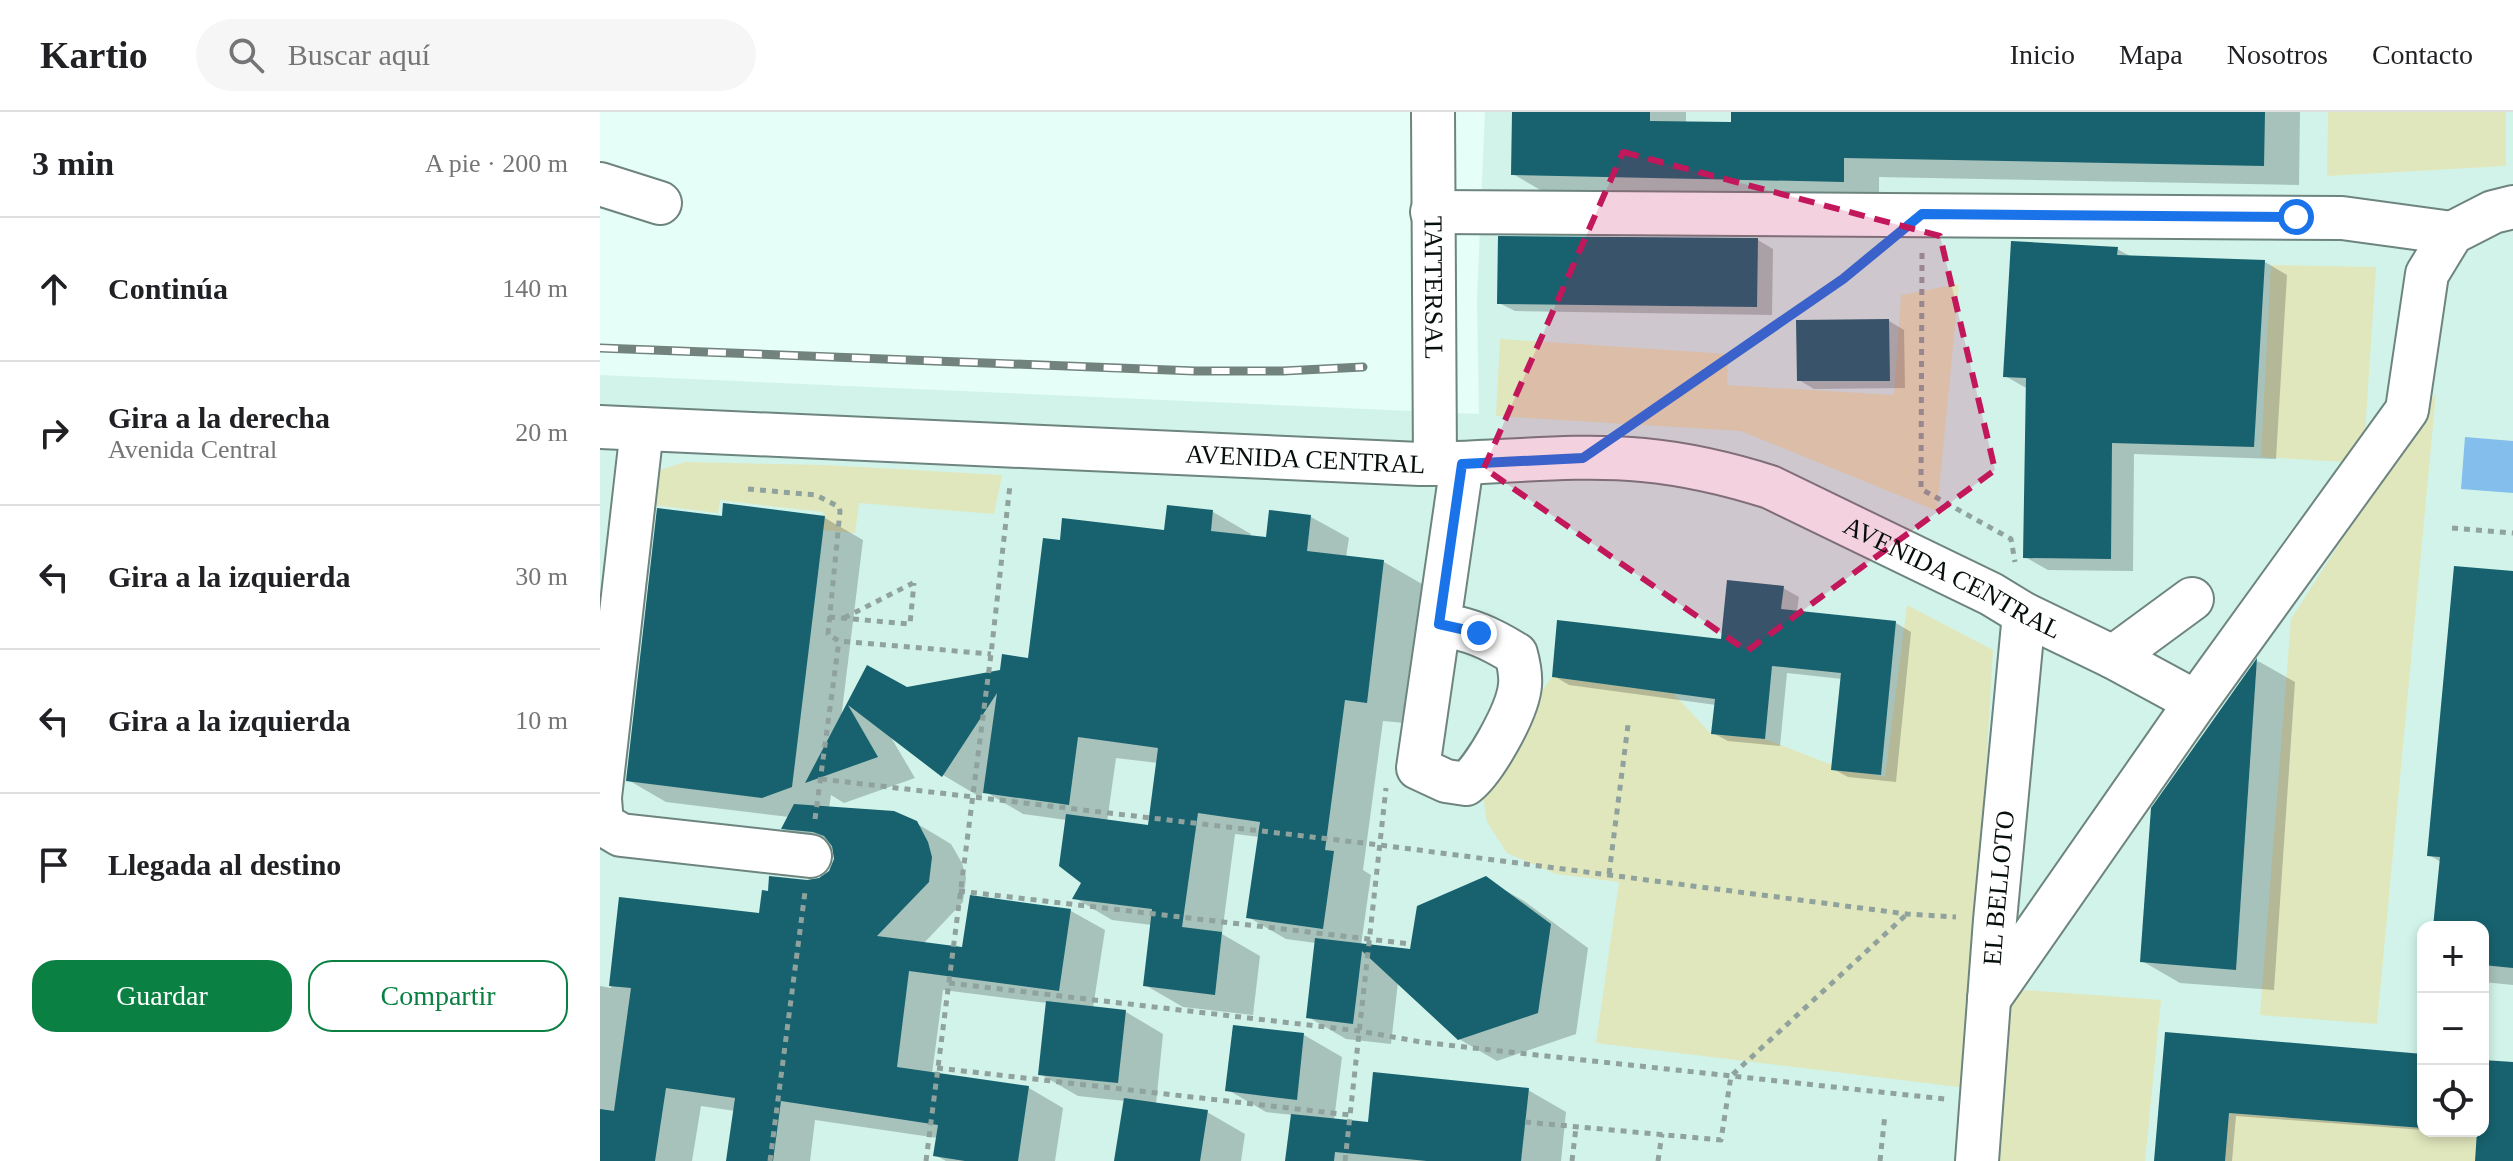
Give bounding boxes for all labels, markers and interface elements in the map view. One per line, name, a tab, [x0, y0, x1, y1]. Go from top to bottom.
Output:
search box	[196, 19, 756, 91]
icon: search	[224, 33, 268, 77]
text: Kartio	[40, 34, 148, 76]
text: Buscar aquí	[288, 38, 430, 71]
text: Inicio	[2010, 39, 2075, 70]
text: Mapa	[2119, 39, 2183, 70]
text: Nosotros	[2227, 39, 2328, 70]
text: Contacto	[2372, 39, 2473, 70]
text: 3 min	[32, 145, 114, 182]
text: A pie · 200 m	[425, 149, 568, 178]
route start	[2278, 199, 2314, 235]
street label: TATTERSAL	[1419, 216, 1448, 360]
icon: ahead	[32, 267, 76, 311]
text: Continúa	[108, 272, 228, 305]
text: 140 m	[502, 274, 568, 303]
text: Gira a la derecha	[108, 401, 330, 434]
icon: right	[32, 411, 76, 455]
text: 20 m	[515, 418, 568, 447]
text: Avenida Central	[108, 435, 277, 464]
street label: AVENIDA CENTRAL	[1185, 439, 1426, 479]
street label: AVENIDA CENTRAL	[1839, 511, 2066, 645]
icon: left	[32, 555, 76, 599]
text: Gira a la izquierda	[108, 560, 351, 593]
text: 30 m	[515, 562, 568, 591]
route end	[1461, 615, 1497, 651]
icon: left	[32, 699, 76, 743]
text: Gira a la izquierda	[108, 704, 351, 737]
text: 10 m	[515, 706, 568, 735]
street label: EL BELLOTO	[1978, 809, 2020, 966]
icon: arrive	[32, 843, 76, 887]
text: Llegada al destino	[108, 848, 341, 881]
map controls	[2417, 921, 2489, 1137]
button: +	[2417, 921, 2489, 993]
button: Guardar	[32, 960, 292, 1032]
button: Compartir	[308, 960, 568, 1032]
button: −	[2417, 993, 2489, 1065]
button: locate	[2417, 1065, 2489, 1137]

